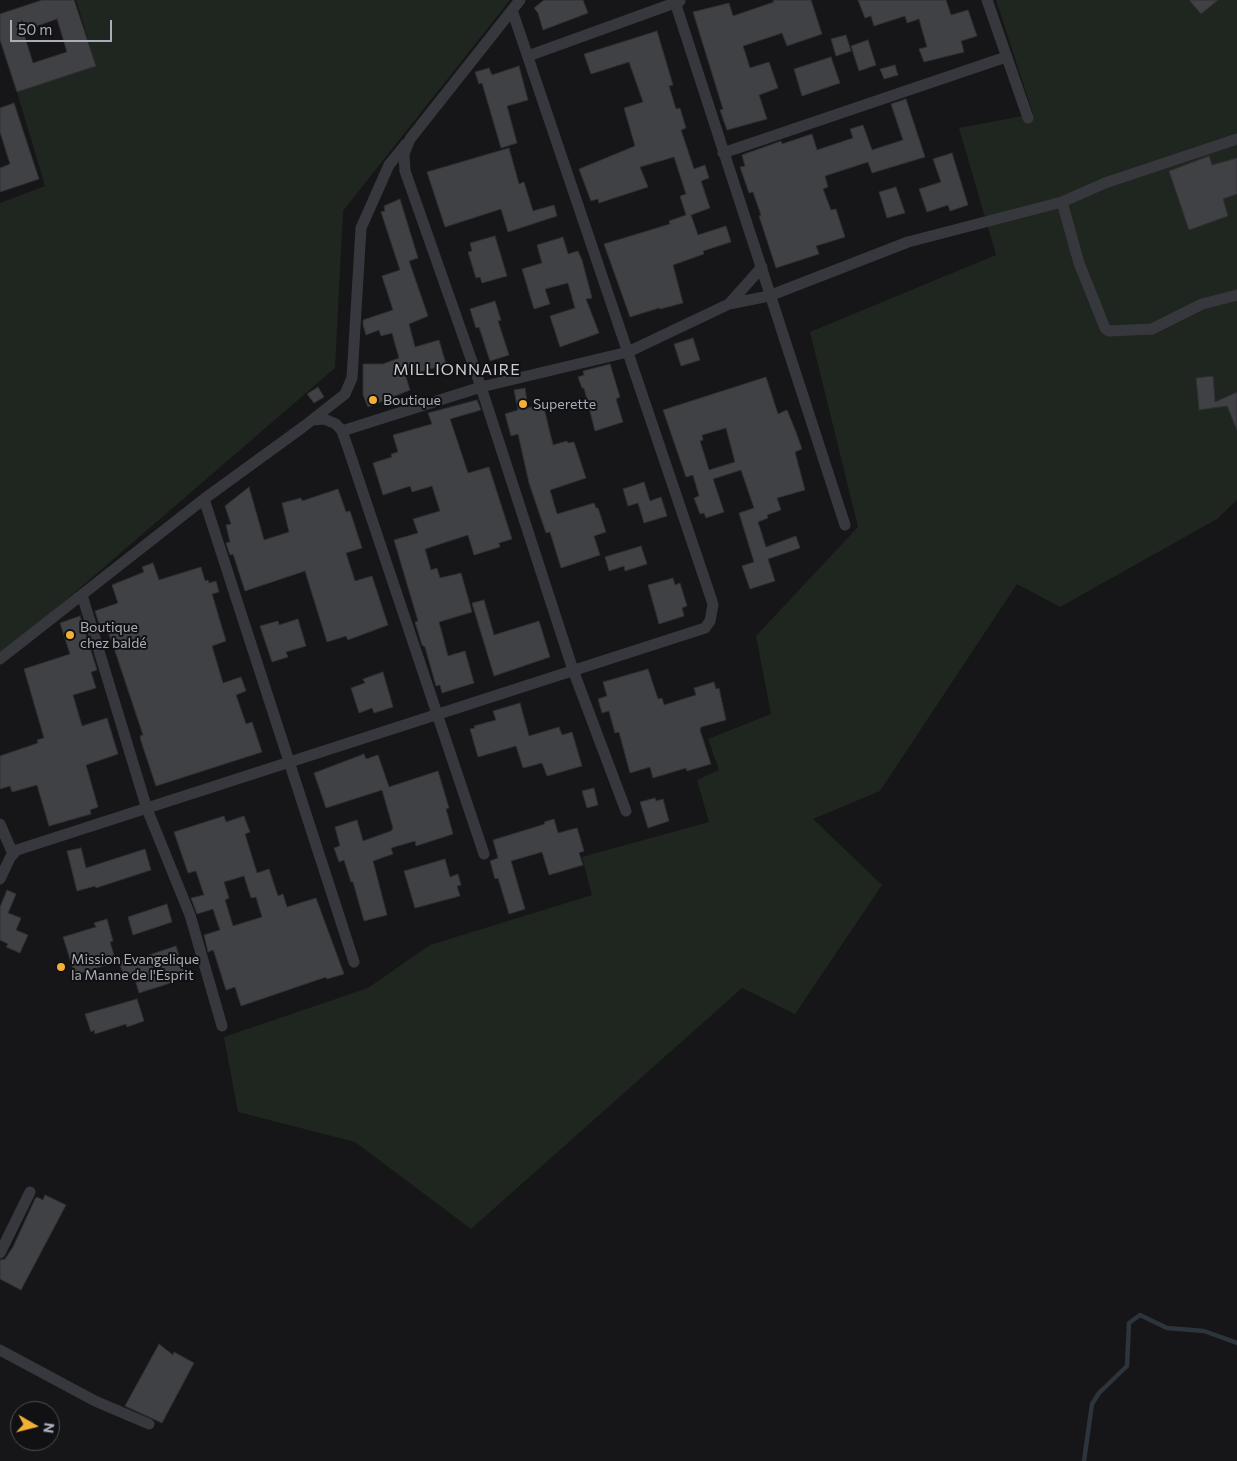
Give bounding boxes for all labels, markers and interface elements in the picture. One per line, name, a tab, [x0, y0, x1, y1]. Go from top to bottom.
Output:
scale bar	[12, 10, 115, 42]
text: 50 m	[18, 20, 52, 38]
district label: MILLIONNAIRE	[392, 360, 522, 380]
place label: Boutique	[383, 392, 441, 408]
marker: Boutique	[367, 394, 379, 406]
place label: Superette	[533, 396, 596, 412]
marker: Superette	[517, 398, 529, 410]
place label: Boutique chez baldé	[80, 619, 147, 652]
marker: Boutique chez baldé	[64, 629, 76, 641]
place label: Mission Evangelique la Manne de l'Esprit	[71, 951, 199, 984]
marker: Mission Evangelique la Manne de l'Esprit	[55, 961, 67, 973]
north arrow	[10, 1401, 60, 1451]
text: N	[40, 1422, 59, 1434]

